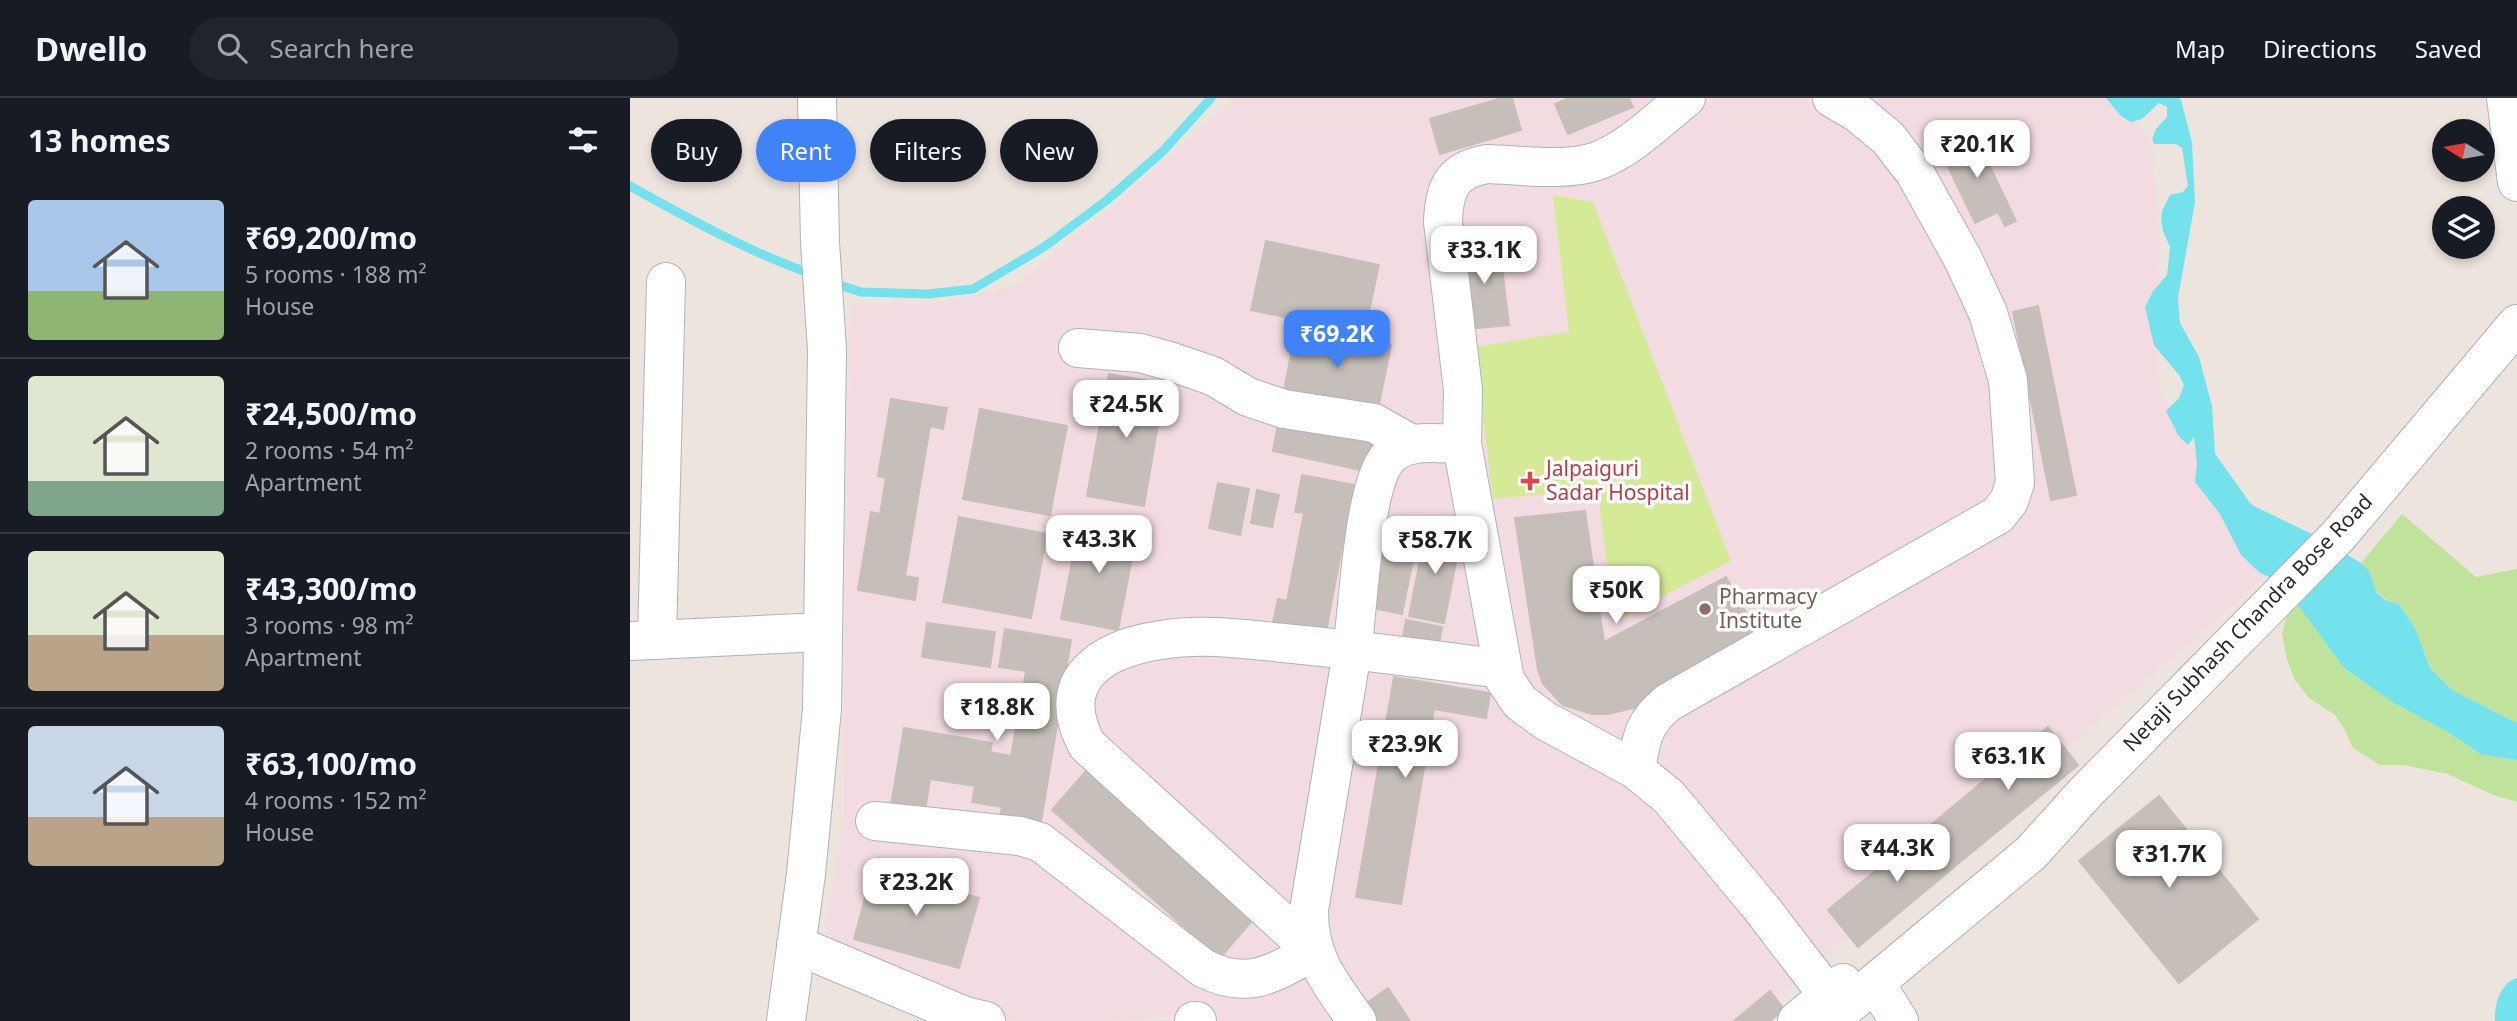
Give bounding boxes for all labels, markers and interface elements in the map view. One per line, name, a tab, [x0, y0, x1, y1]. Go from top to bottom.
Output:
search box	[189, 17, 679, 80]
text: Dwello	[35, 26, 147, 71]
icon: search	[213, 29, 251, 67]
text: Search here	[269, 30, 414, 66]
text: Map	[2175, 32, 2225, 65]
text: Directions	[2263, 32, 2377, 65]
text: Saved	[2415, 32, 2482, 65]
chip: Buy	[651, 119, 742, 182]
chip: Rent	[756, 119, 856, 182]
chip: Filters	[870, 119, 986, 182]
chip: New	[1000, 119, 1098, 182]
north arrow	[2432, 119, 2496, 182]
map controls	[2432, 119, 2495, 259]
text: 13 homes	[28, 120, 171, 161]
pin: ₹20.1K	[1920, 120, 2034, 180]
icon: filters	[564, 121, 602, 159]
text: ₹20.1K	[1940, 127, 2014, 159]
button: layers	[2432, 196, 2495, 259]
text: ₹69,200/mo	[245, 217, 417, 258]
pin: ₹33.1K	[1427, 226, 1541, 286]
icon: home	[84, 228, 168, 312]
text: ₹33.1K	[1447, 233, 1521, 265]
text: 5 rooms · 188 m²	[245, 258, 427, 290]
text: House	[245, 290, 314, 322]
pin: ₹69.2K	[1280, 310, 1394, 370]
text: ₹69.2K	[1300, 317, 1374, 349]
pin: ₹24.5K	[1069, 380, 1183, 440]
text: ₹24.5K	[1089, 387, 1163, 419]
text: ₹24,500/mo	[245, 393, 417, 434]
icon: home	[84, 404, 168, 488]
text: 2 rooms · 54 m²	[245, 434, 414, 466]
place label: Jalpaiguri Sadar Hospital	[1544, 454, 1690, 506]
text: Apartment	[245, 466, 362, 498]
marker: Jalpaiguri Sadar Hospital	[1520, 471, 1540, 491]
street label: Netaji Subhash Chandra Bose Road	[2116, 488, 2378, 757]
pin: ₹43.3K	[1042, 516, 1156, 575]
pin: ₹58.7K	[1378, 517, 1492, 576]
text: ₹43.3K	[1062, 522, 1136, 554]
text: ₹58.7K	[1398, 523, 1472, 555]
pin: ₹50K	[1575, 566, 1657, 626]
text: ₹43,300/mo	[245, 568, 417, 609]
text: ₹50K	[1589, 573, 1643, 605]
icon: home	[84, 579, 168, 663]
place label: Pharmacy Institute	[1719, 582, 1818, 634]
marker: Pharmacy Institute	[1697, 601, 1713, 617]
text: 3 rooms · 98 m²	[245, 609, 414, 641]
text: Apartment	[245, 641, 362, 673]
pin: ₹18.8K	[940, 684, 1054, 743]
text: ₹18.8K	[960, 690, 1034, 722]
pin: ₹23.9K	[1348, 720, 1462, 780]
text: ₹23.9K	[1368, 727, 1442, 759]
pin: ₹63.1K	[1951, 732, 2065, 792]
text: ₹63.1K	[1971, 739, 2045, 771]
text: ₹63,100/mo	[245, 743, 417, 784]
icon: home	[84, 754, 168, 838]
text: 4 rooms · 152 m²	[245, 784, 427, 816]
text: House	[245, 816, 314, 848]
pin: ₹44.3K	[1840, 824, 1954, 884]
pin: ₹31.7K	[2112, 830, 2226, 890]
text: ₹44.3K	[1860, 831, 1934, 863]
text: ₹31.7K	[2132, 837, 2206, 869]
pin: ₹23.2K	[859, 858, 973, 918]
text: ₹23.2K	[879, 865, 953, 897]

